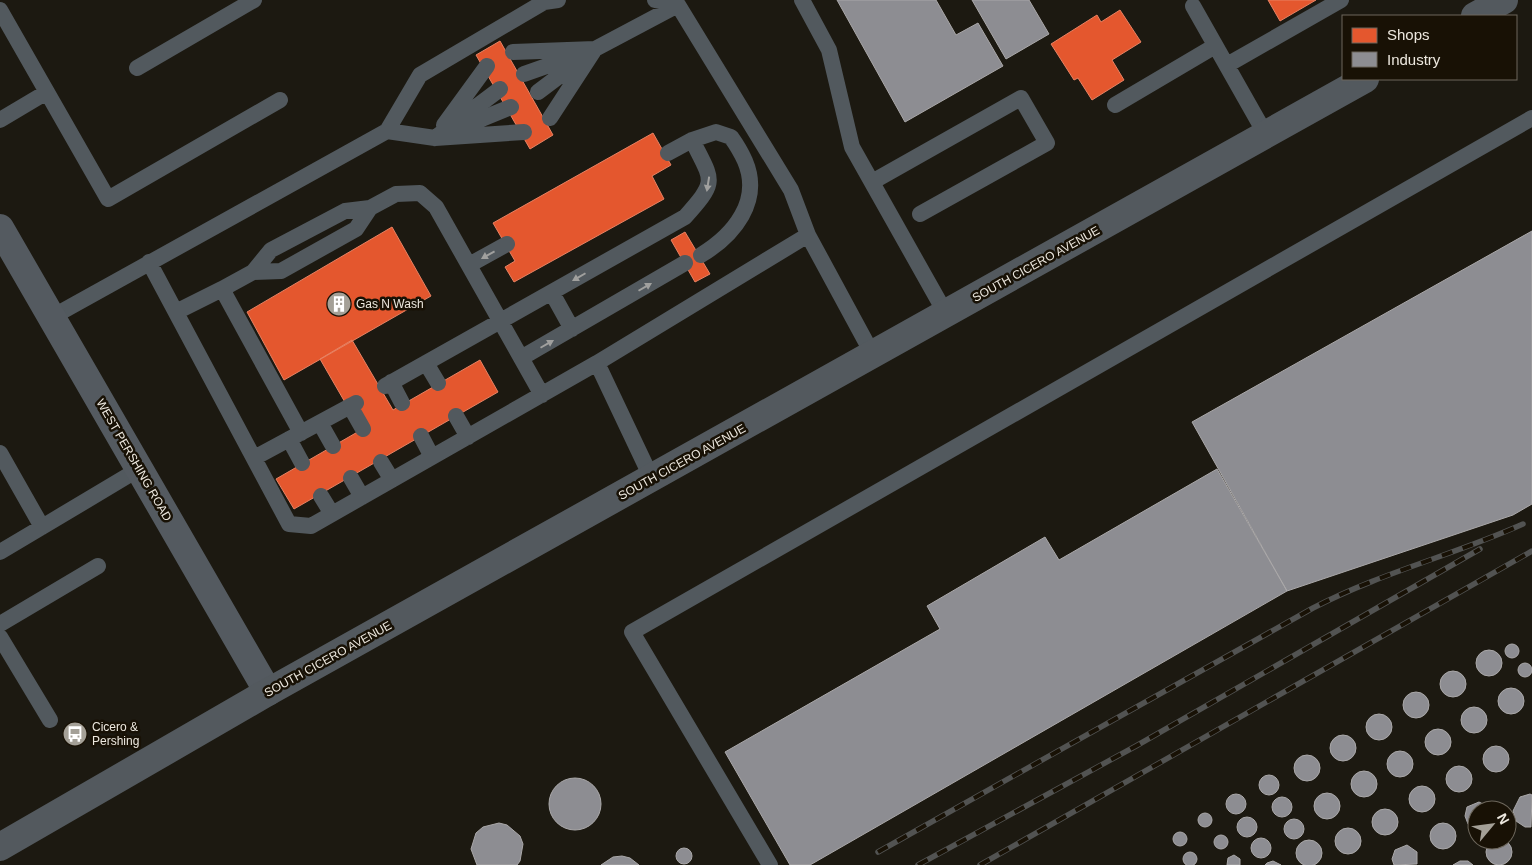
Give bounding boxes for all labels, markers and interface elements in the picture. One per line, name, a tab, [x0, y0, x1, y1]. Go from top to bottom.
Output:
legend	[1342, 15, 1517, 80]
text: Shops	[1387, 26, 1430, 43]
text: Industry	[1387, 51, 1441, 68]
one-way arrow	[704, 177, 712, 193]
street label: SOUTH CICERO AVENUE	[970, 223, 1102, 305]
one-way arrow	[481, 250, 495, 259]
one-way arrow	[572, 273, 587, 281]
one-way arrow	[638, 282, 651, 291]
building icon: Gas N Wash	[326, 291, 352, 317]
place label: Gas N Wash	[356, 297, 424, 311]
one-way arrow	[540, 339, 553, 348]
street label: WEST PERSHING ROAD	[93, 397, 175, 524]
street label: SOUTH CICERO AVENUE	[616, 421, 748, 503]
street label: SOUTH CICERO AVENUE	[262, 618, 394, 700]
place label: Cicero & Pershing	[92, 720, 139, 748]
bus stop icon: Cicero & Pershing	[62, 721, 88, 747]
north arrow	[1467, 800, 1517, 850]
text: N	[1494, 810, 1513, 827]

